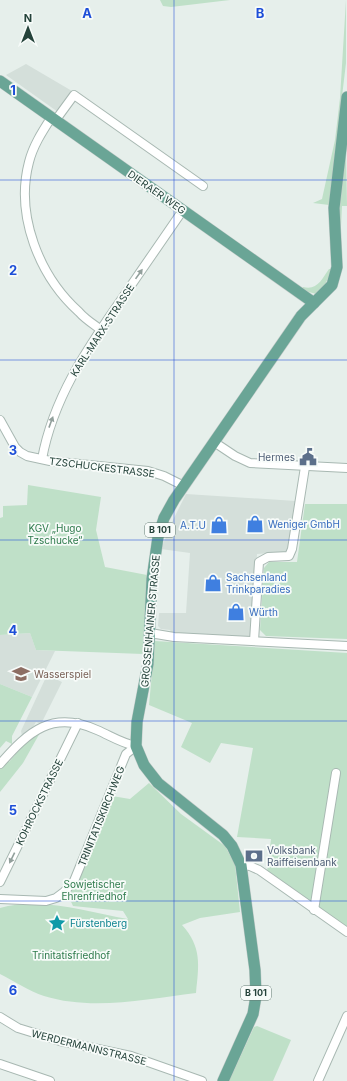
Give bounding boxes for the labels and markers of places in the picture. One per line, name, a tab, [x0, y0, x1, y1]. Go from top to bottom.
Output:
public building icon: Hermes	[298, 447, 318, 467]
place label: Hermes	[258, 451, 295, 463]
shop icon: Weniger GmbH	[245, 514, 265, 534]
shop icon: A.T.U	[209, 515, 229, 535]
place label: Weniger GmbH	[268, 518, 340, 530]
place label: A.T.U	[180, 519, 206, 531]
place label: Sachsenland Trinkparadies	[226, 571, 291, 595]
shop icon: Sachsenland Trinkparadies	[203, 573, 223, 593]
shop icon: Würth	[226, 602, 246, 622]
place label: Würth	[249, 606, 278, 618]
school or university icon: Wasserspiel	[11, 664, 31, 684]
place label: Wasserspiel	[34, 668, 91, 680]
place label: Volksbank Raiffeisenbank	[267, 844, 337, 868]
bank icon: Volksbank Raiffeisenbank	[244, 846, 264, 866]
place icon: Fürstenberg	[47, 913, 67, 933]
place label: Fürstenberg	[70, 917, 127, 929]

